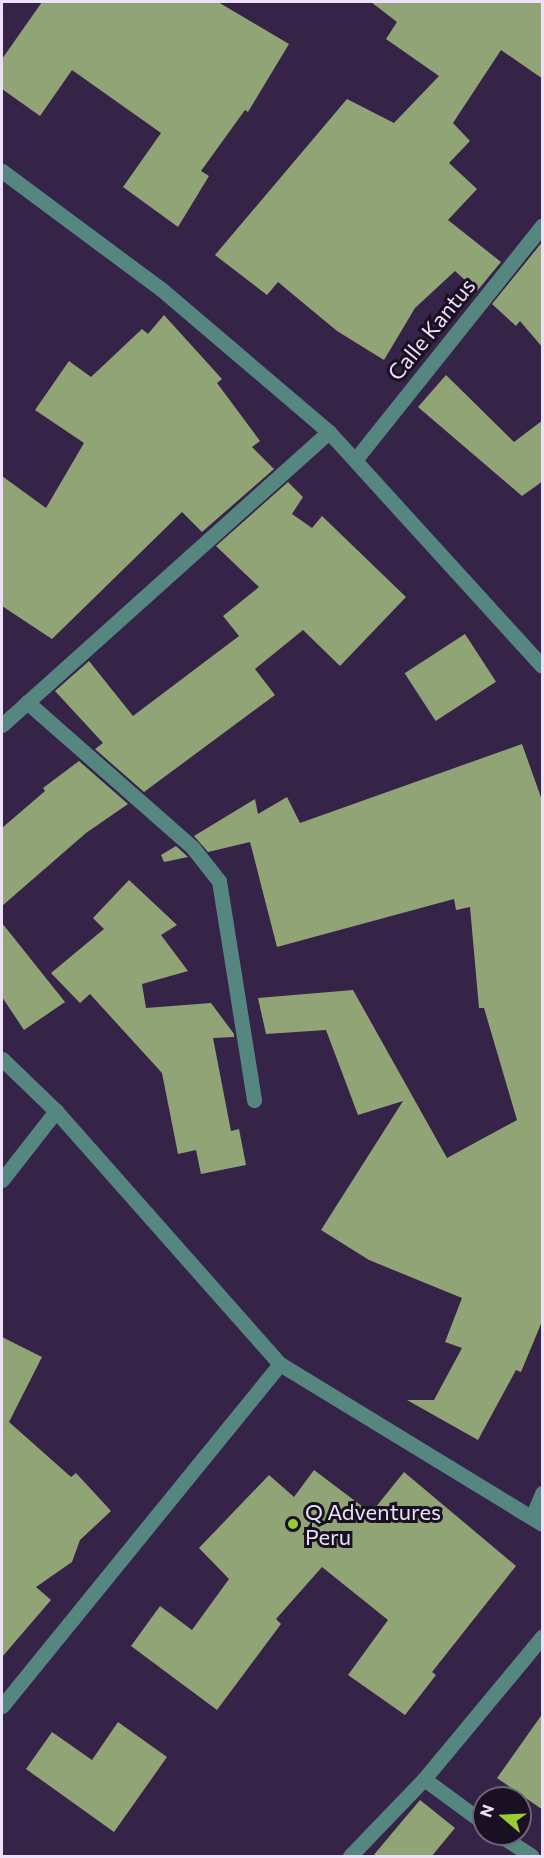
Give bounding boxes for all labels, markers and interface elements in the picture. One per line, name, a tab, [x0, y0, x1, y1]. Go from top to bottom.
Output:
street label: Calle Kantus	[382, 273, 480, 385]
place label: Q Adventures Peru	[305, 1498, 441, 1550]
marker: Q Adventures Peru	[286, 1517, 300, 1531]
north arrow	[472, 1786, 532, 1846]
text: N	[475, 1802, 497, 1819]

